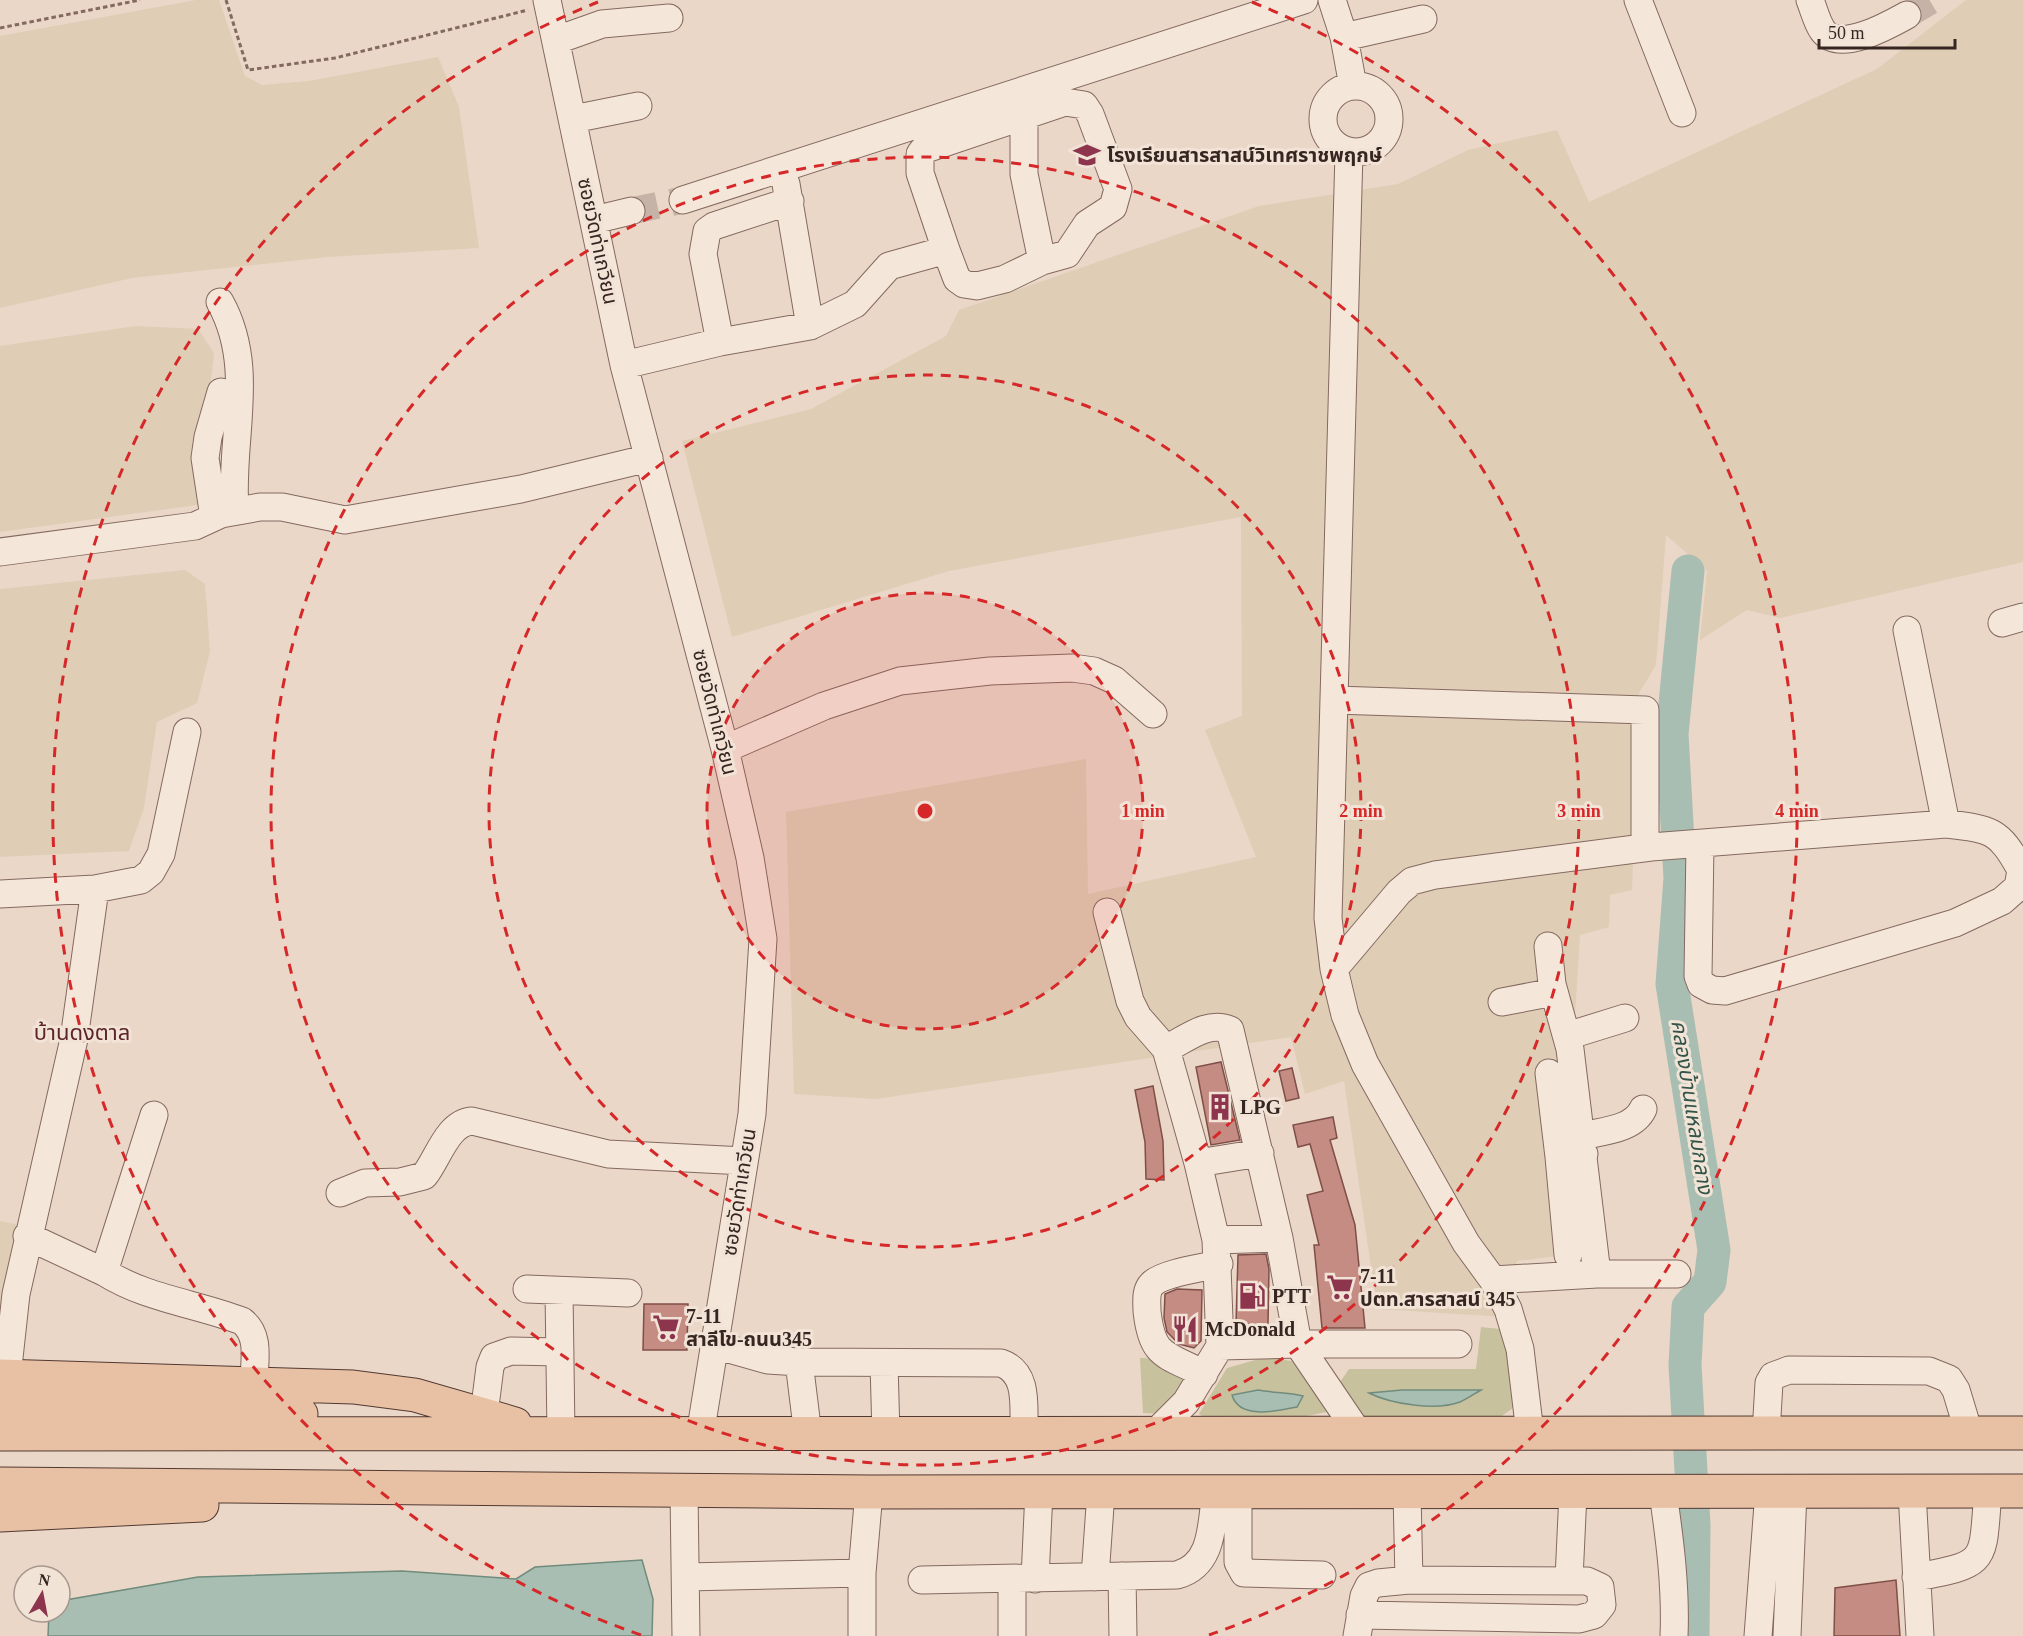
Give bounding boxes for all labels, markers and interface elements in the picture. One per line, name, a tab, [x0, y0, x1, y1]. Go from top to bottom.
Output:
scale bar	[1819, 12, 1956, 50]
text: 50 m	[1828, 23, 1865, 43]
school or university icon: โรงเรียนสารสาสน์วิเทศราชพฤกษ์	[1072, 140, 1102, 170]
place label: โรงเรียนสารสาสน์วิเทศราชพฤกษ์	[1107, 144, 1382, 166]
street label: ซอยวัดท่าเกวียน	[574, 176, 622, 306]
street label: ซอยวัดท่าเกวียน	[689, 647, 741, 777]
centre of rings	[915, 801, 935, 821]
text: 1 min	[1121, 801, 1165, 821]
text: 2 min	[1339, 801, 1383, 821]
text: 3 min	[1557, 801, 1601, 821]
text: 4 min	[1775, 801, 1819, 821]
water label: คลองบ้านแหลมกลาง	[1666, 1018, 1718, 1197]
district label: บ้านดงตาล	[34, 1020, 130, 1045]
building icon: LPG	[1205, 1092, 1235, 1122]
place label: LPG	[1240, 1096, 1282, 1118]
street label: ซอยวัดท่าเกวียน	[718, 1127, 760, 1257]
place label: 7-11 ปตท.สารสาสน์ 345	[1360, 1265, 1515, 1310]
supermarket icon: 7-11 ปตท.สารสาสน์ 345	[1325, 1272, 1355, 1302]
fuel station icon: PTT	[1237, 1281, 1267, 1311]
place label: PTT	[1272, 1285, 1312, 1307]
place label: 7-11 สาลีโข-ถนน345	[686, 1305, 812, 1350]
supermarket icon: 7-11 สาลีโข-ถนน345	[651, 1312, 681, 1342]
restaurant icon: McDonald	[1170, 1314, 1200, 1344]
place label: McDonald	[1205, 1318, 1295, 1340]
north arrow	[12, 1564, 72, 1624]
text: N	[37, 1570, 52, 1589]

